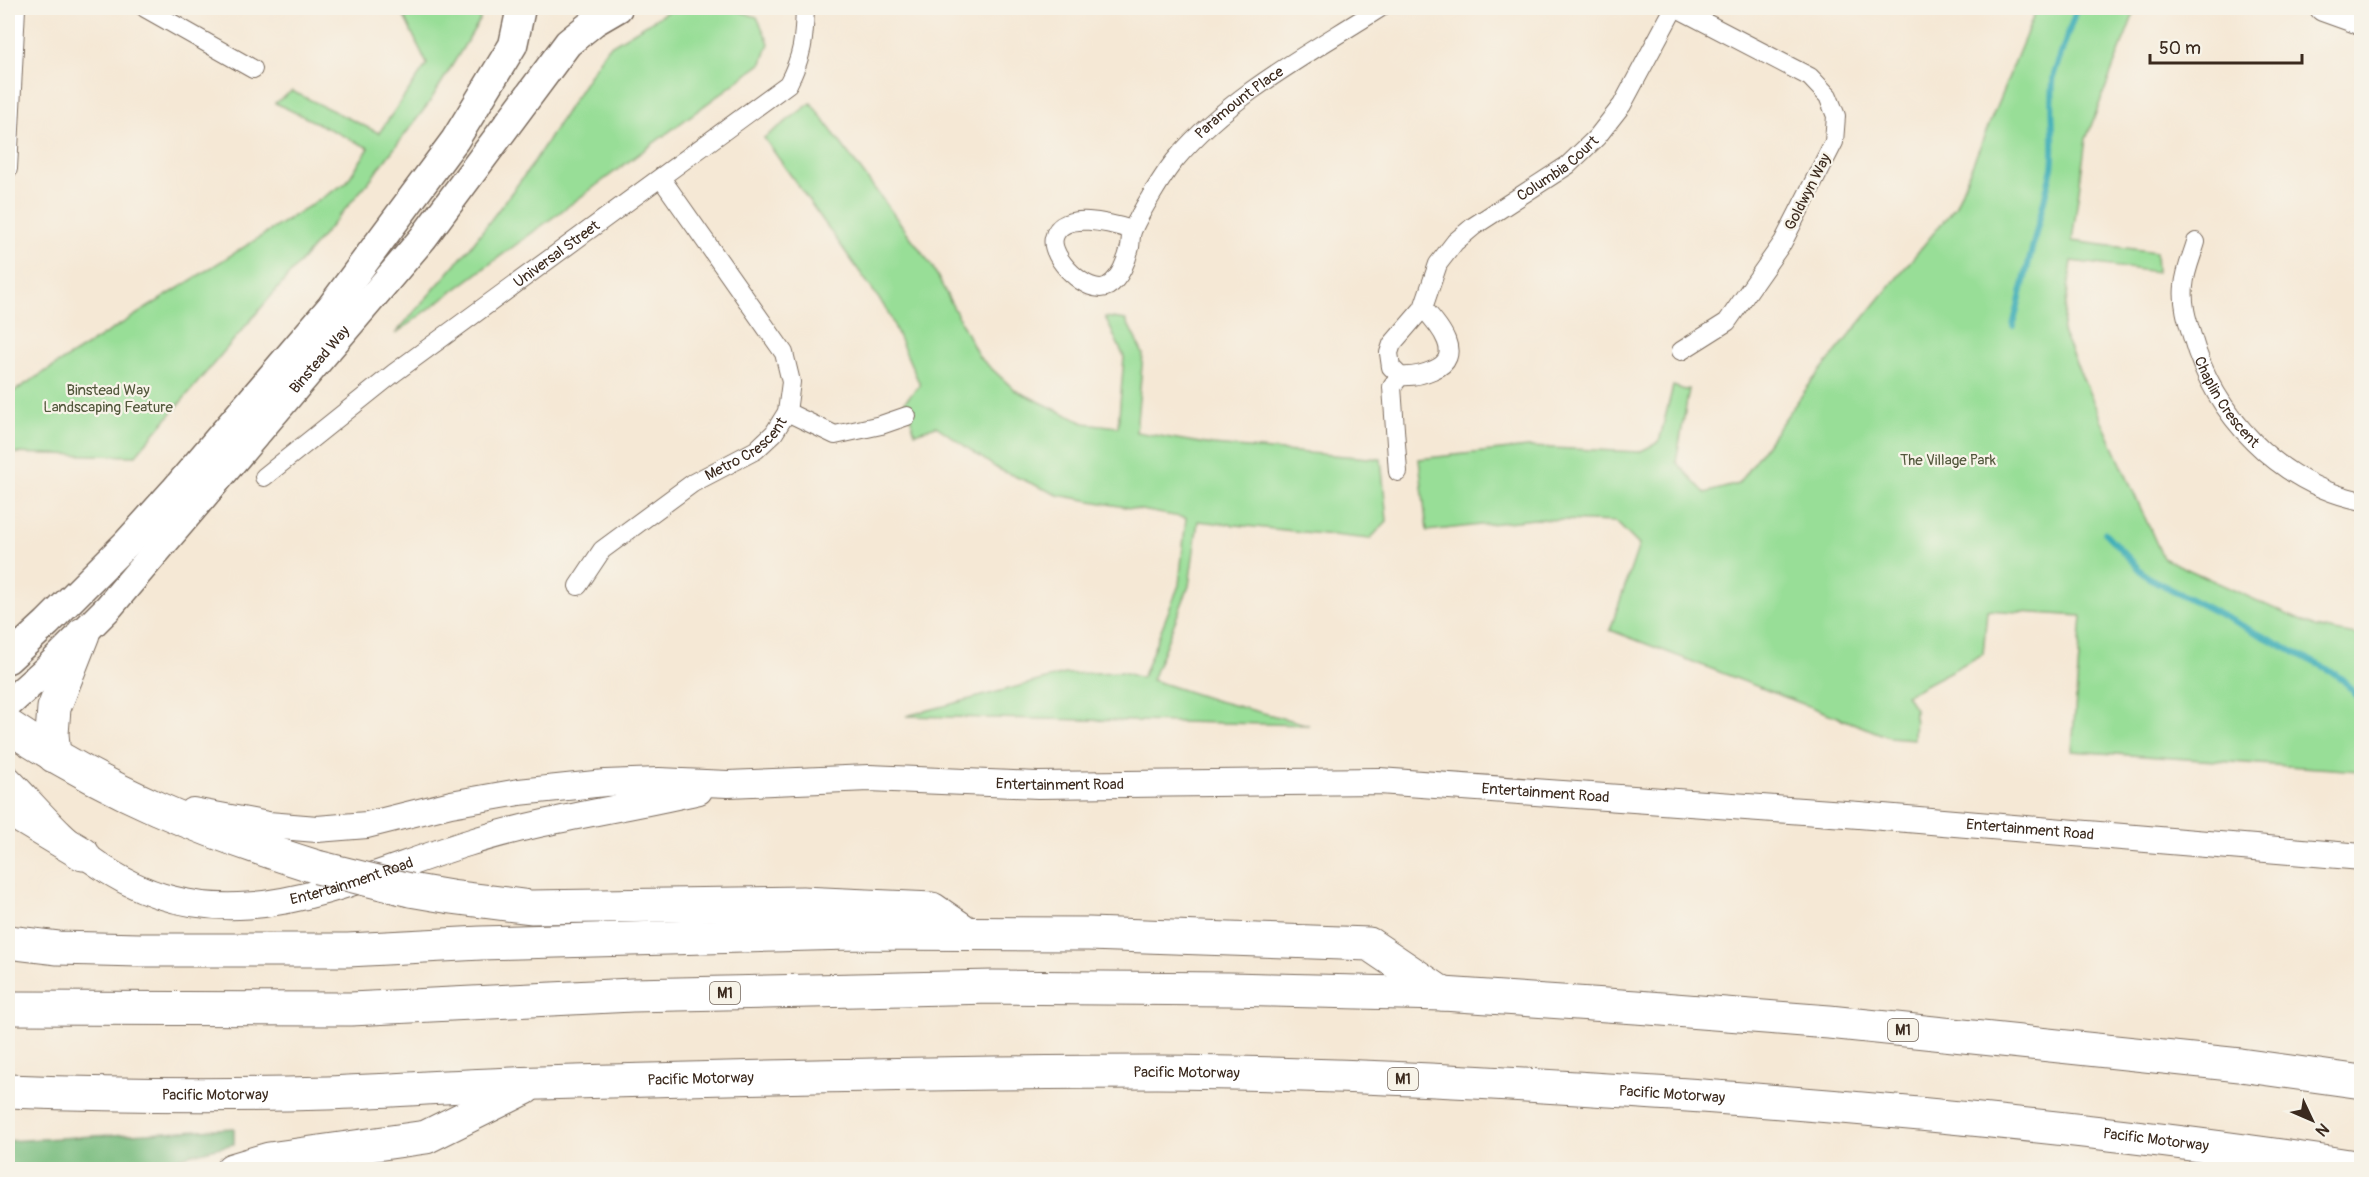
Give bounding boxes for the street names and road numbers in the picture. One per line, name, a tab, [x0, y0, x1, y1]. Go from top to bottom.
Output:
street label: Paramount Place	[1191, 61, 1288, 143]
street label: Columbia Court	[1513, 131, 1603, 205]
street label: Goldwyn Way	[1781, 150, 1836, 233]
street label: Universal Street	[510, 215, 604, 292]
street label: Binstead Way	[285, 321, 354, 397]
street label: Chaplin Crescent	[2190, 354, 2264, 452]
street label: Metro Crescent	[702, 413, 792, 485]
street label: Entertainment Road	[995, 774, 1124, 795]
street label: Entertainment Road	[1481, 779, 1610, 807]
street label: Entertainment Road	[1965, 814, 2095, 844]
street label: Entertainment Road	[288, 853, 416, 909]
road number: M1	[710, 982, 740, 1004]
road number: M1	[1888, 1019, 1918, 1041]
street label: Pacific Motorway	[1133, 1062, 1241, 1083]
street label: Pacific Motorway	[647, 1068, 755, 1089]
road number: M1	[1388, 1068, 1418, 1090]
street label: Pacific Motorway	[1618, 1081, 1726, 1107]
street label: Pacific Motorway	[162, 1085, 269, 1104]
street label: Pacific Motorway	[2102, 1124, 2210, 1156]

